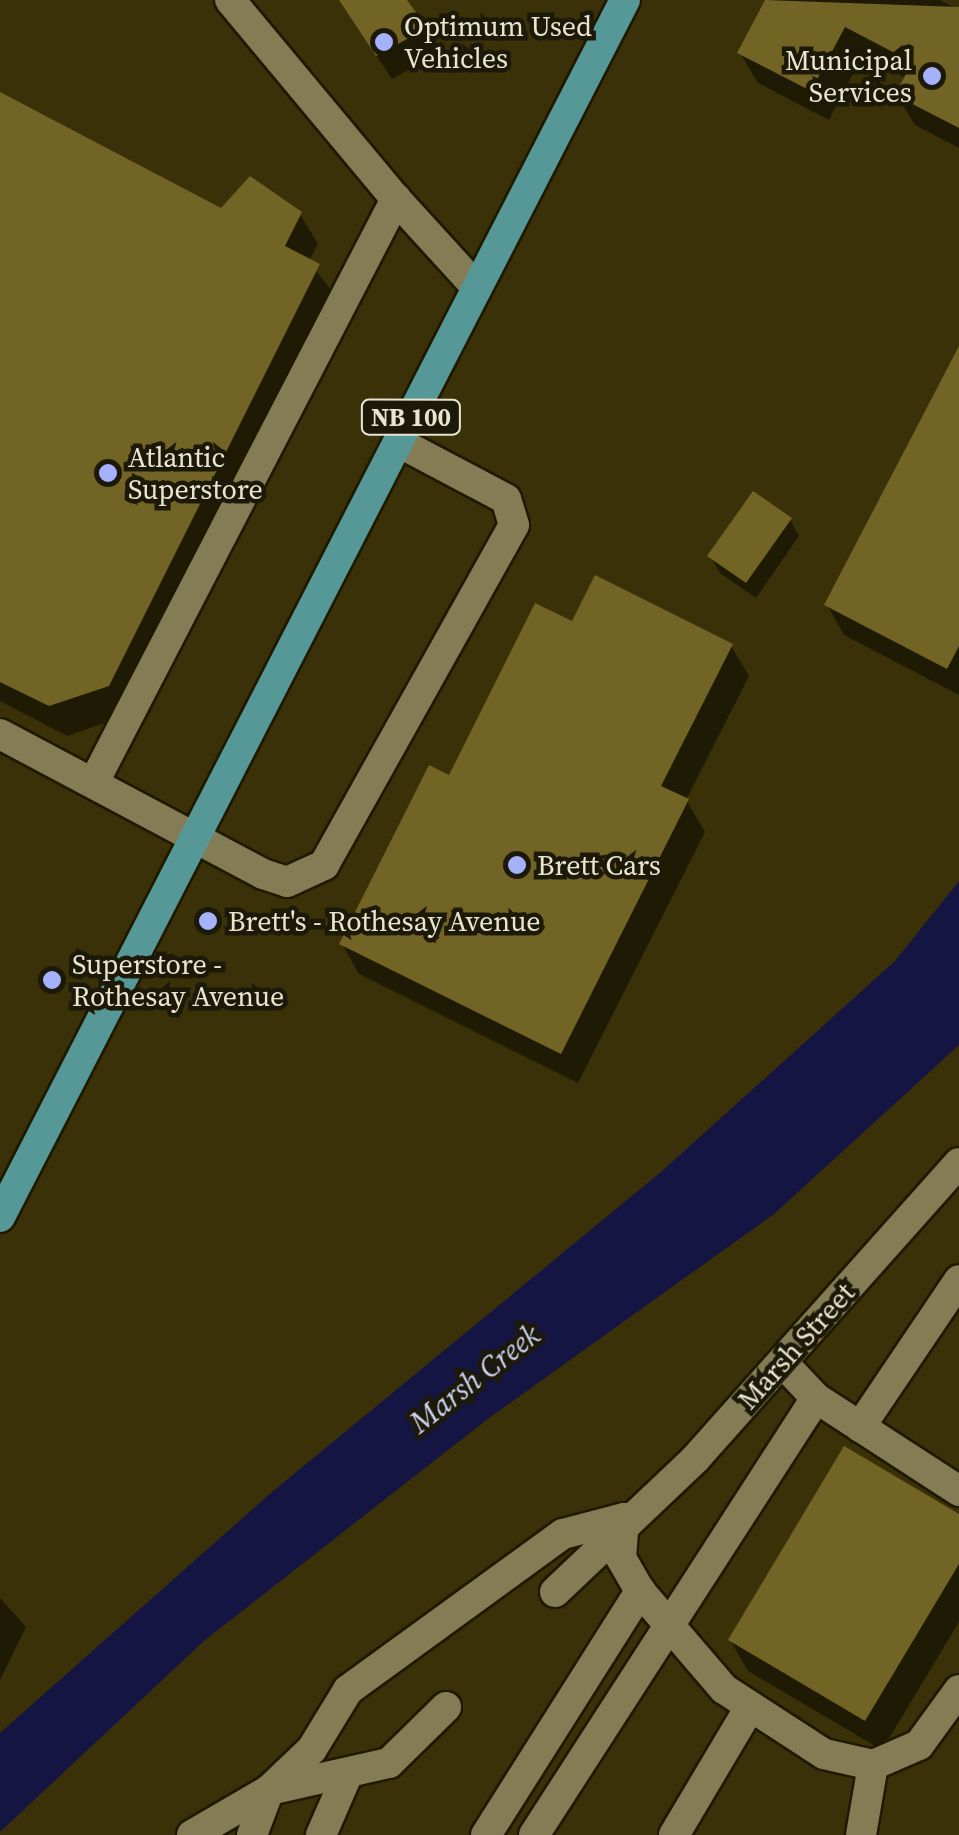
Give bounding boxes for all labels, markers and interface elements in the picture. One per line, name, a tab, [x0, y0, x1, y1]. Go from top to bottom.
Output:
place label: Optimum Used Vehicles	[404, 9, 592, 75]
marker: Optimum Used Vehicles	[373, 31, 395, 53]
place label: Municipal Services	[785, 43, 912, 109]
marker: Municipal Services	[921, 65, 943, 87]
road number: NB 100	[358, 397, 464, 437]
place label: Atlantic Superstore	[128, 440, 263, 506]
marker: Atlantic Superstore	[97, 462, 119, 484]
place label: Brett Cars	[537, 848, 661, 882]
marker: Brett Cars	[506, 854, 528, 876]
place label: Brett's - Rothesay Avenue	[228, 904, 541, 938]
marker: Brett's - Rothesay Avenue	[197, 910, 219, 932]
place label: Superstore - Rothesay Avenue	[72, 947, 284, 1013]
marker: Superstore - Rothesay Avenue	[41, 969, 63, 991]
street label: Marsh Street	[731, 1276, 861, 1416]
water label: Marsh Creek	[403, 1317, 547, 1441]

